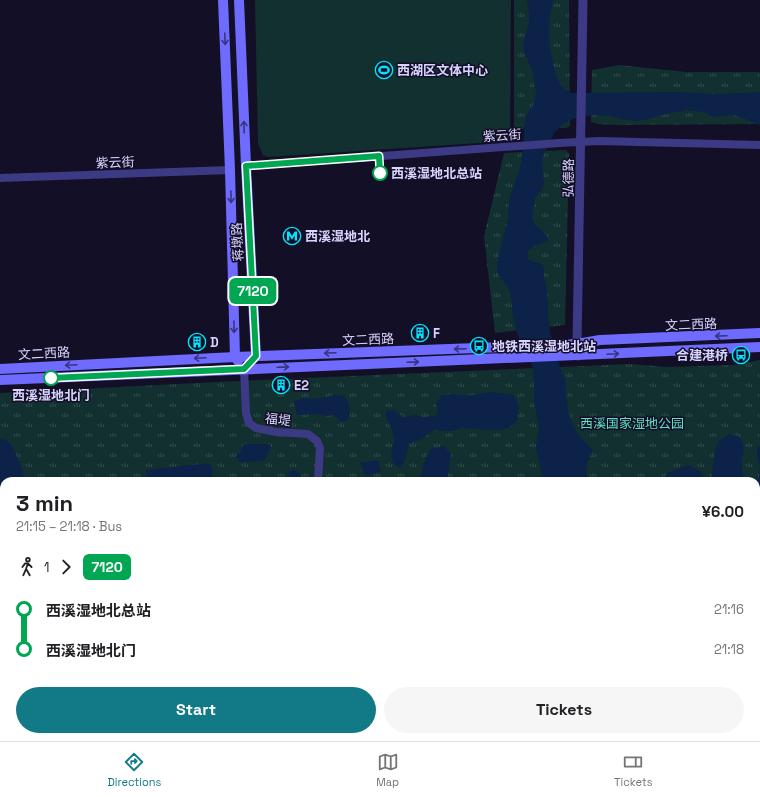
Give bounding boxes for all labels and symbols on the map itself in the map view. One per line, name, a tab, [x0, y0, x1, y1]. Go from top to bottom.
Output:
one-way arrow	[221, 32, 229, 45]
sports icon: 西湖区文体中心	[374, 60, 394, 80]
place label: 西湖区文体中心	[397, 62, 488, 79]
one-way arrow	[241, 121, 248, 134]
street label: 紫云街	[482, 126, 522, 145]
street label: 紫云街	[95, 153, 135, 172]
street label: 弘德路	[560, 158, 577, 198]
marker: 西溪湿地北总站	[372, 165, 388, 181]
place label: 西溪湿地北总站	[391, 165, 482, 182]
one-way arrow	[227, 190, 234, 203]
street label: 蒋墩路	[228, 222, 247, 262]
metro station icon: 西溪湿地北	[282, 226, 302, 246]
place label: 西溪湿地北	[305, 228, 370, 245]
line badge: 7120	[225, 278, 281, 304]
street label: 文二西路	[665, 315, 717, 334]
one-way arrow	[230, 320, 238, 333]
building icon: F	[410, 323, 430, 343]
place label: F	[433, 325, 440, 342]
street label: 文二西路	[342, 330, 394, 349]
building icon: D	[187, 332, 207, 352]
one-way arrow	[715, 332, 728, 339]
place label: D	[210, 334, 219, 351]
bus stop icon: 地铁西溪湿地北站	[469, 336, 489, 356]
place label: 地铁西溪湿地北站	[492, 338, 596, 355]
street label: 文二西路	[18, 344, 70, 363]
one-way arrow	[454, 345, 467, 352]
bus stop icon: 合建港桥	[731, 345, 751, 365]
place label: 合建港桥	[676, 347, 728, 364]
one-way arrow	[324, 349, 337, 357]
one-way arrow	[606, 350, 619, 358]
one-way arrow	[194, 355, 207, 362]
one-way arrow	[406, 358, 419, 366]
one-way arrow	[65, 361, 78, 369]
one-way arrow	[276, 364, 289, 371]
marker: 西溪湿地北门	[43, 370, 59, 386]
building icon: E2	[271, 375, 291, 395]
place label: E2	[294, 377, 309, 394]
place label: 西溪湿地北门	[12, 387, 90, 404]
street label: 福堤	[264, 409, 292, 430]
park label: 西溪国家湿地公园	[580, 415, 684, 432]

